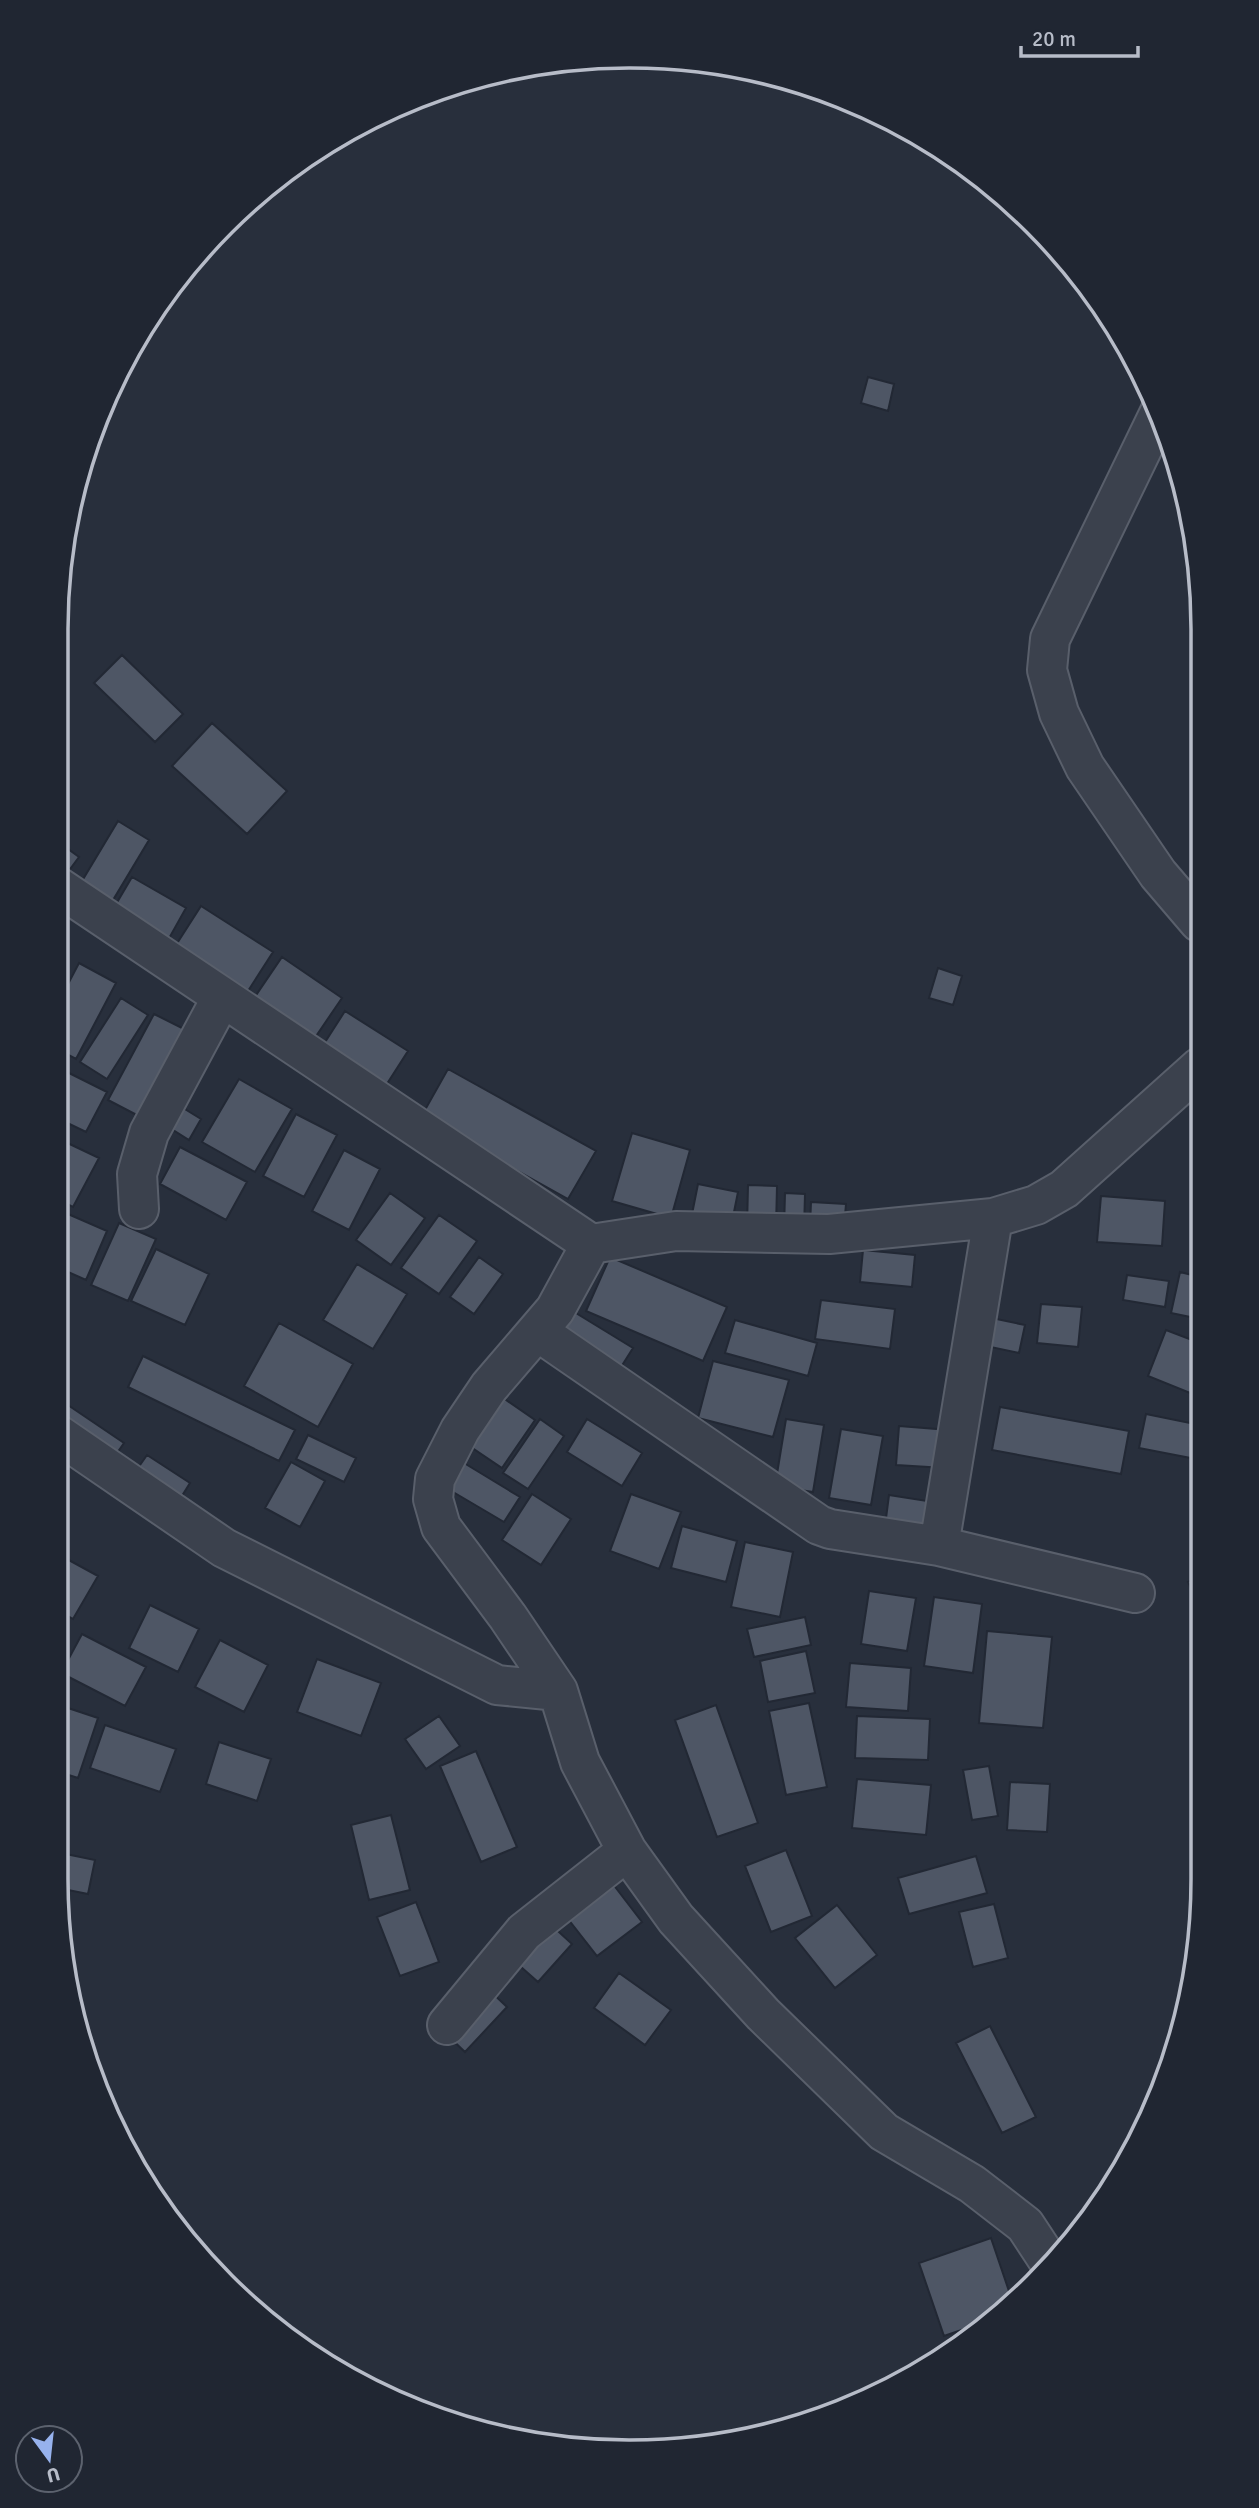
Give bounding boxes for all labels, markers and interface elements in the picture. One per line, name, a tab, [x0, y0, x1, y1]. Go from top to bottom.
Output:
scale bar	[1021, 14, 1138, 58]
text: 20 m	[1032, 26, 1076, 52]
north arrow	[14, 2424, 84, 2494]
text: U	[44, 2461, 62, 2488]

